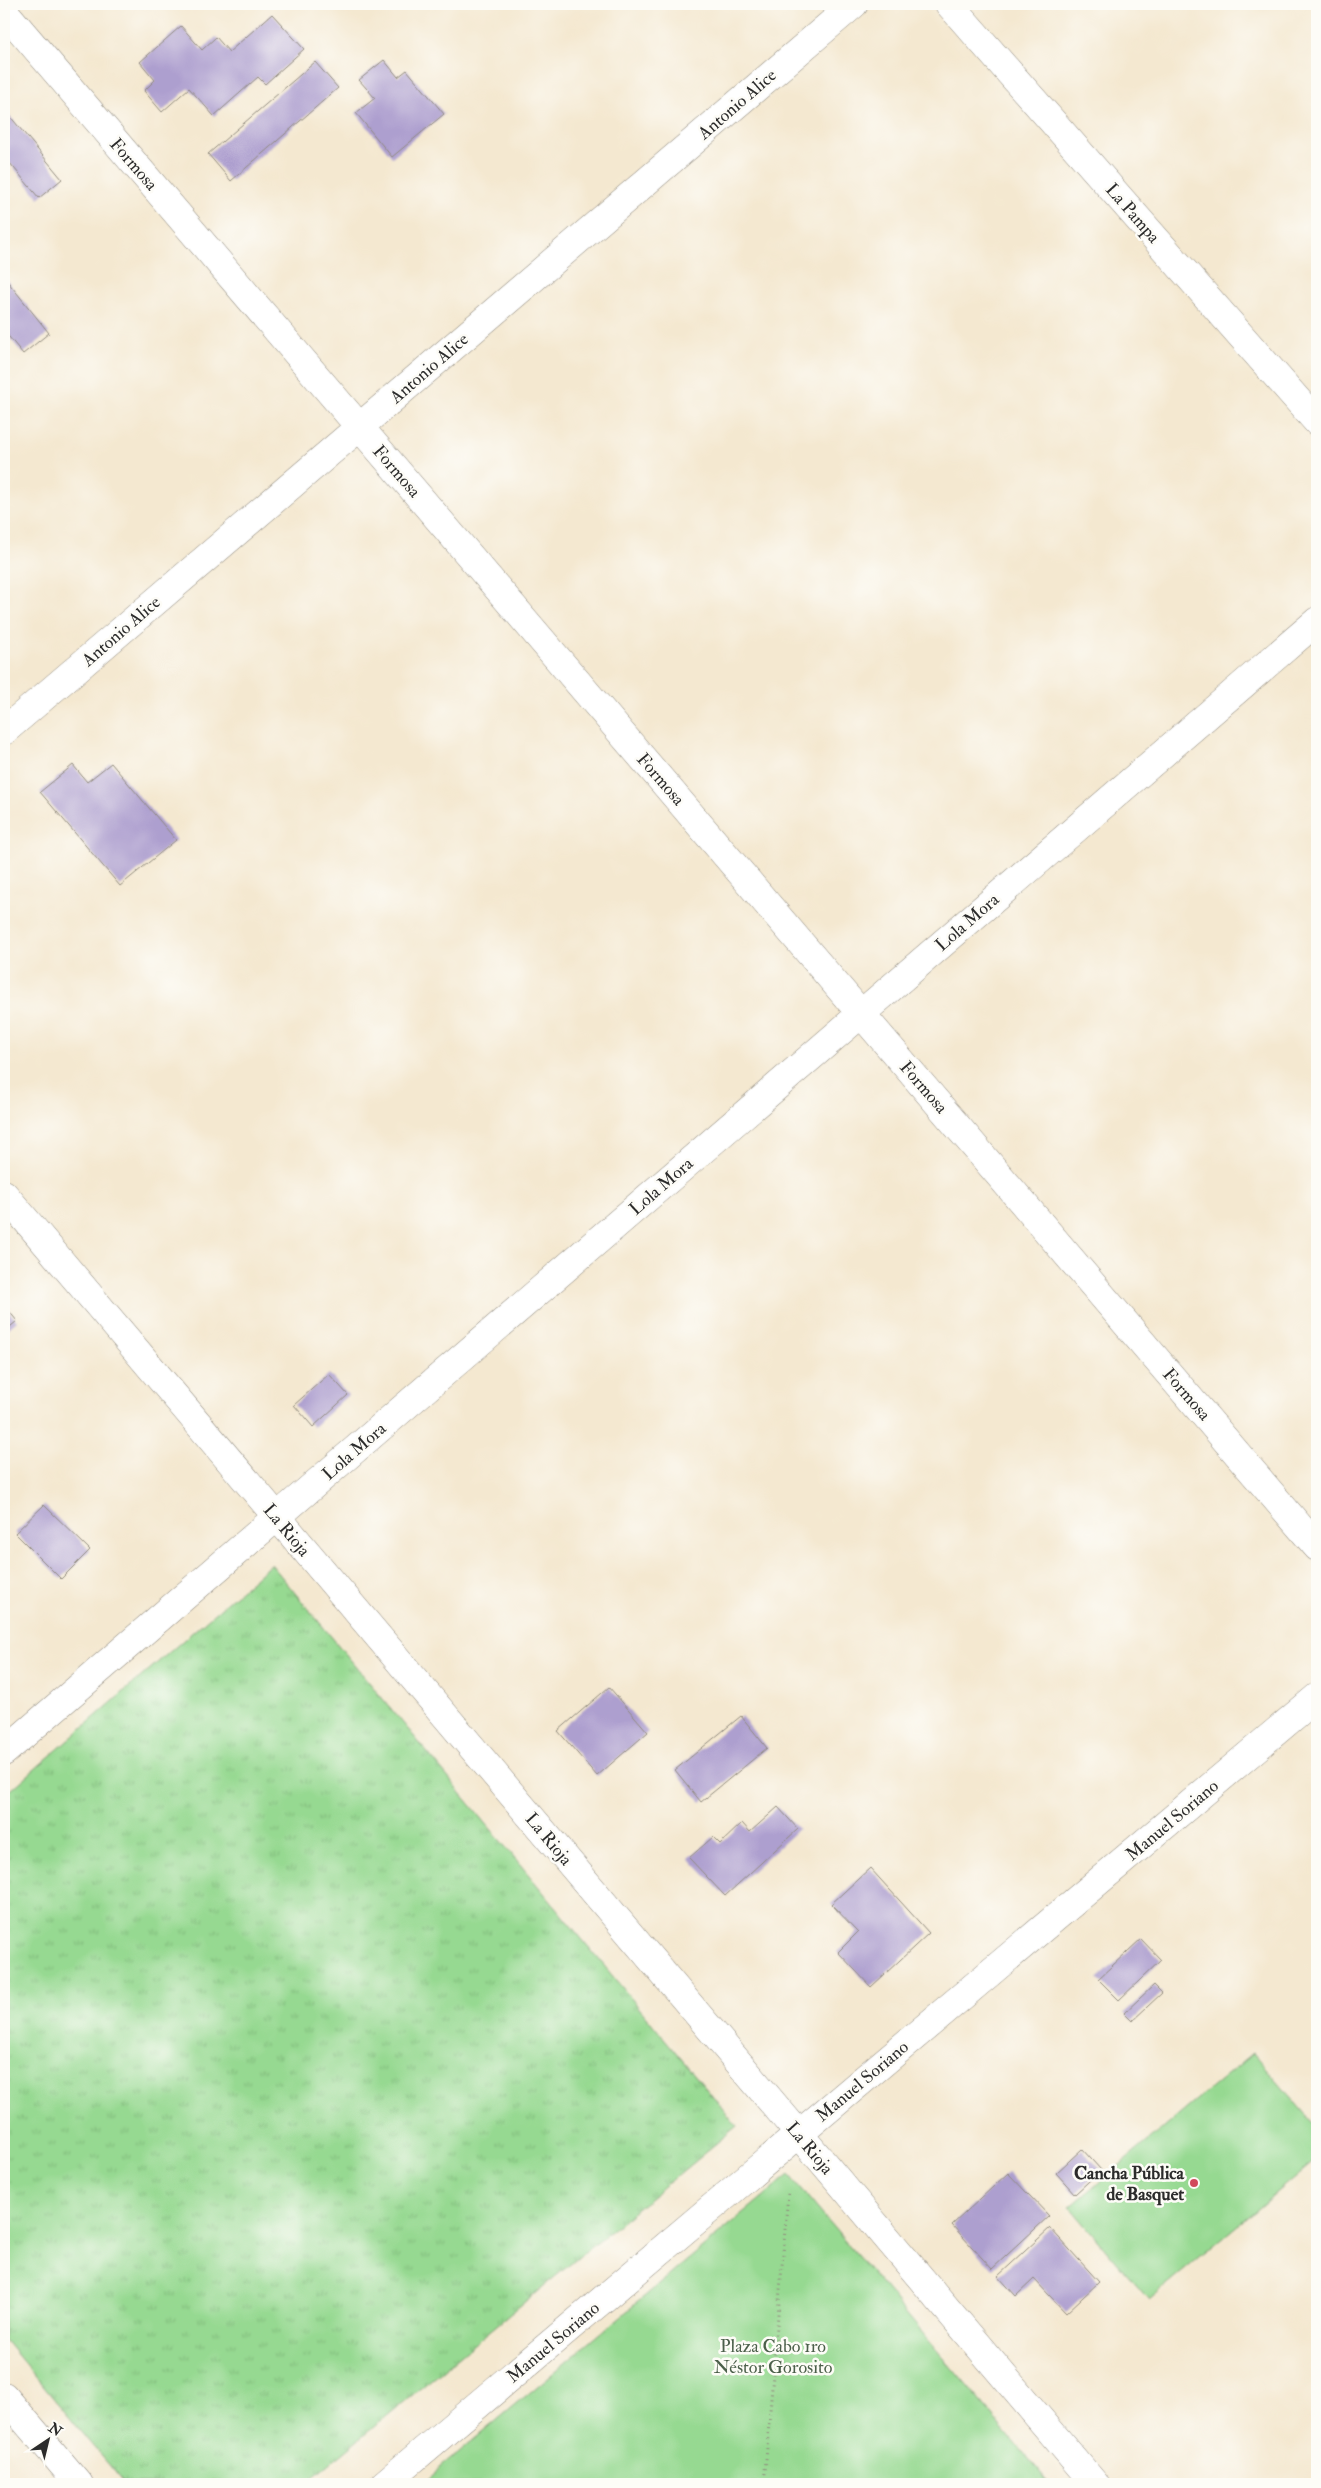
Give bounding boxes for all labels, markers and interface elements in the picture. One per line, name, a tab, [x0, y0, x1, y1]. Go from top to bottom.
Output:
street label: Antonio Alice	[692, 64, 782, 146]
street label: Formosa	[104, 133, 163, 196]
street label: La Pampa	[1100, 179, 1165, 249]
street label: Antonio Alice	[384, 328, 474, 410]
street label: Formosa	[367, 440, 426, 503]
street label: Antonio Alice	[76, 591, 166, 673]
street label: Formosa	[631, 748, 690, 811]
street label: Lola Mora	[931, 888, 1005, 956]
street label: Formosa	[894, 1056, 953, 1119]
street label: Lola Mora	[625, 1152, 699, 1220]
street label: Formosa	[1157, 1363, 1216, 1426]
street label: Lola Mora	[318, 1417, 392, 1485]
street label: La Rioja	[258, 1499, 316, 1562]
street label: Manuel Soriano	[1121, 1775, 1224, 1866]
street label: La Rioja	[520, 1808, 578, 1871]
street label: Manuel Soriano	[811, 2036, 914, 2127]
street label: La Rioja	[781, 2117, 839, 2180]
place label: Cancha Pública de Basquet	[1074, 2162, 1185, 2206]
marker: Cancha Pública de Basquet	[1188, 2177, 1200, 2189]
street label: Manuel Soriano	[502, 2297, 605, 2388]
park label: Plaza Cabo 1ro Néstor Gorosito	[714, 2335, 833, 2379]
north arrow	[22, 2416, 72, 2466]
text: N	[44, 2419, 66, 2441]

